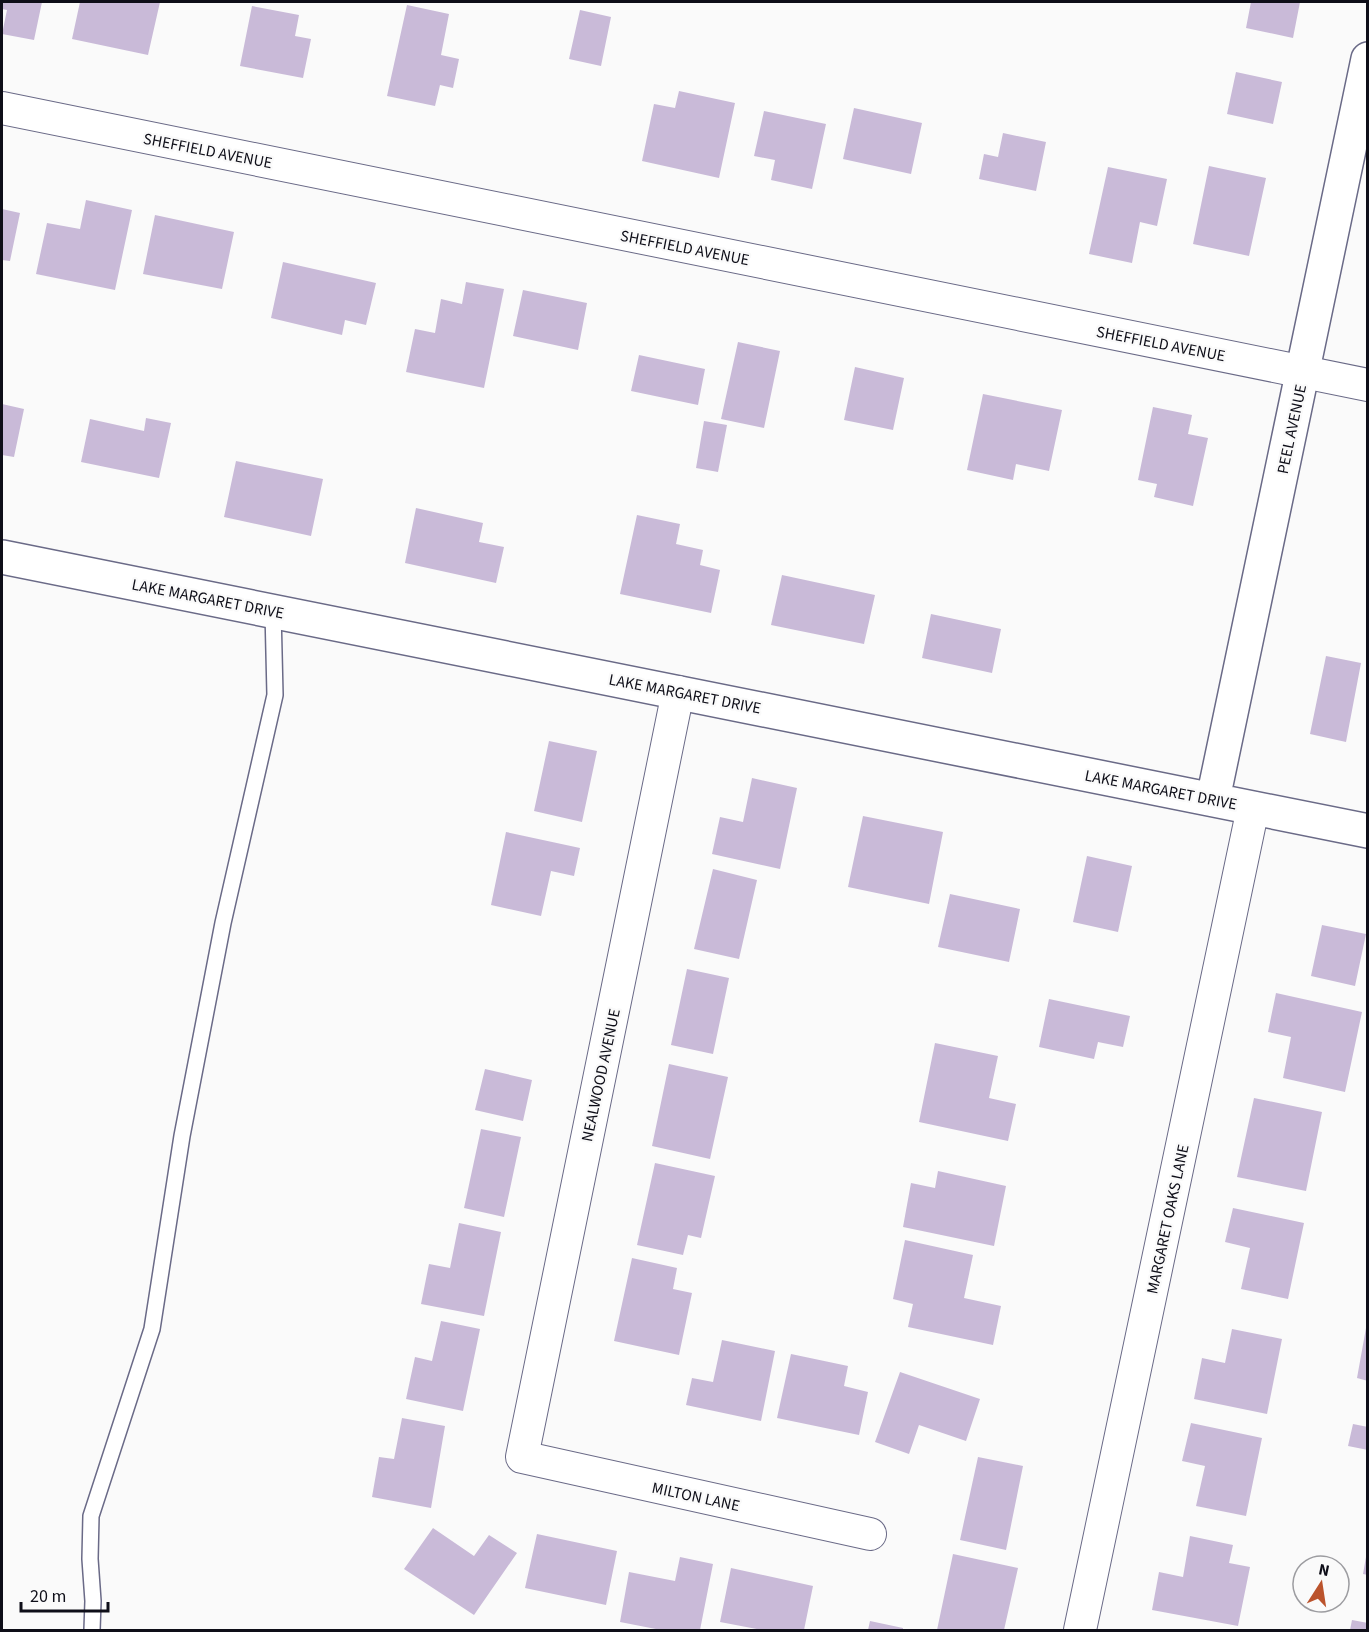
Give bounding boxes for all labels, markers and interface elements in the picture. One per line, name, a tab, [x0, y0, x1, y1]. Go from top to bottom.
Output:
street label: SHEFFIELD AVENUE	[141, 128, 274, 174]
street label: SHEFFIELD AVENUE	[618, 225, 751, 271]
street label: SHEFFIELD AVENUE	[1094, 321, 1227, 367]
street label: PEEL AVENUE	[1272, 382, 1312, 476]
street label: LAKE MARGARET DRIVE	[130, 573, 286, 625]
street label: LAKE MARGARET DRIVE	[607, 668, 763, 720]
street label: LAKE MARGARET DRIVE	[1083, 764, 1239, 816]
street label: NEALWOOD AVENUE	[576, 1007, 626, 1144]
street label: MARGARET OAKS LANE	[1141, 1142, 1195, 1296]
street label: MILTON LANE	[650, 1477, 742, 1517]
north arrow	[1291, 1554, 1351, 1614]
text: N	[1316, 1558, 1331, 1582]
scale bar	[21, 1575, 108, 1613]
text: 20 m	[30, 1584, 66, 1609]

